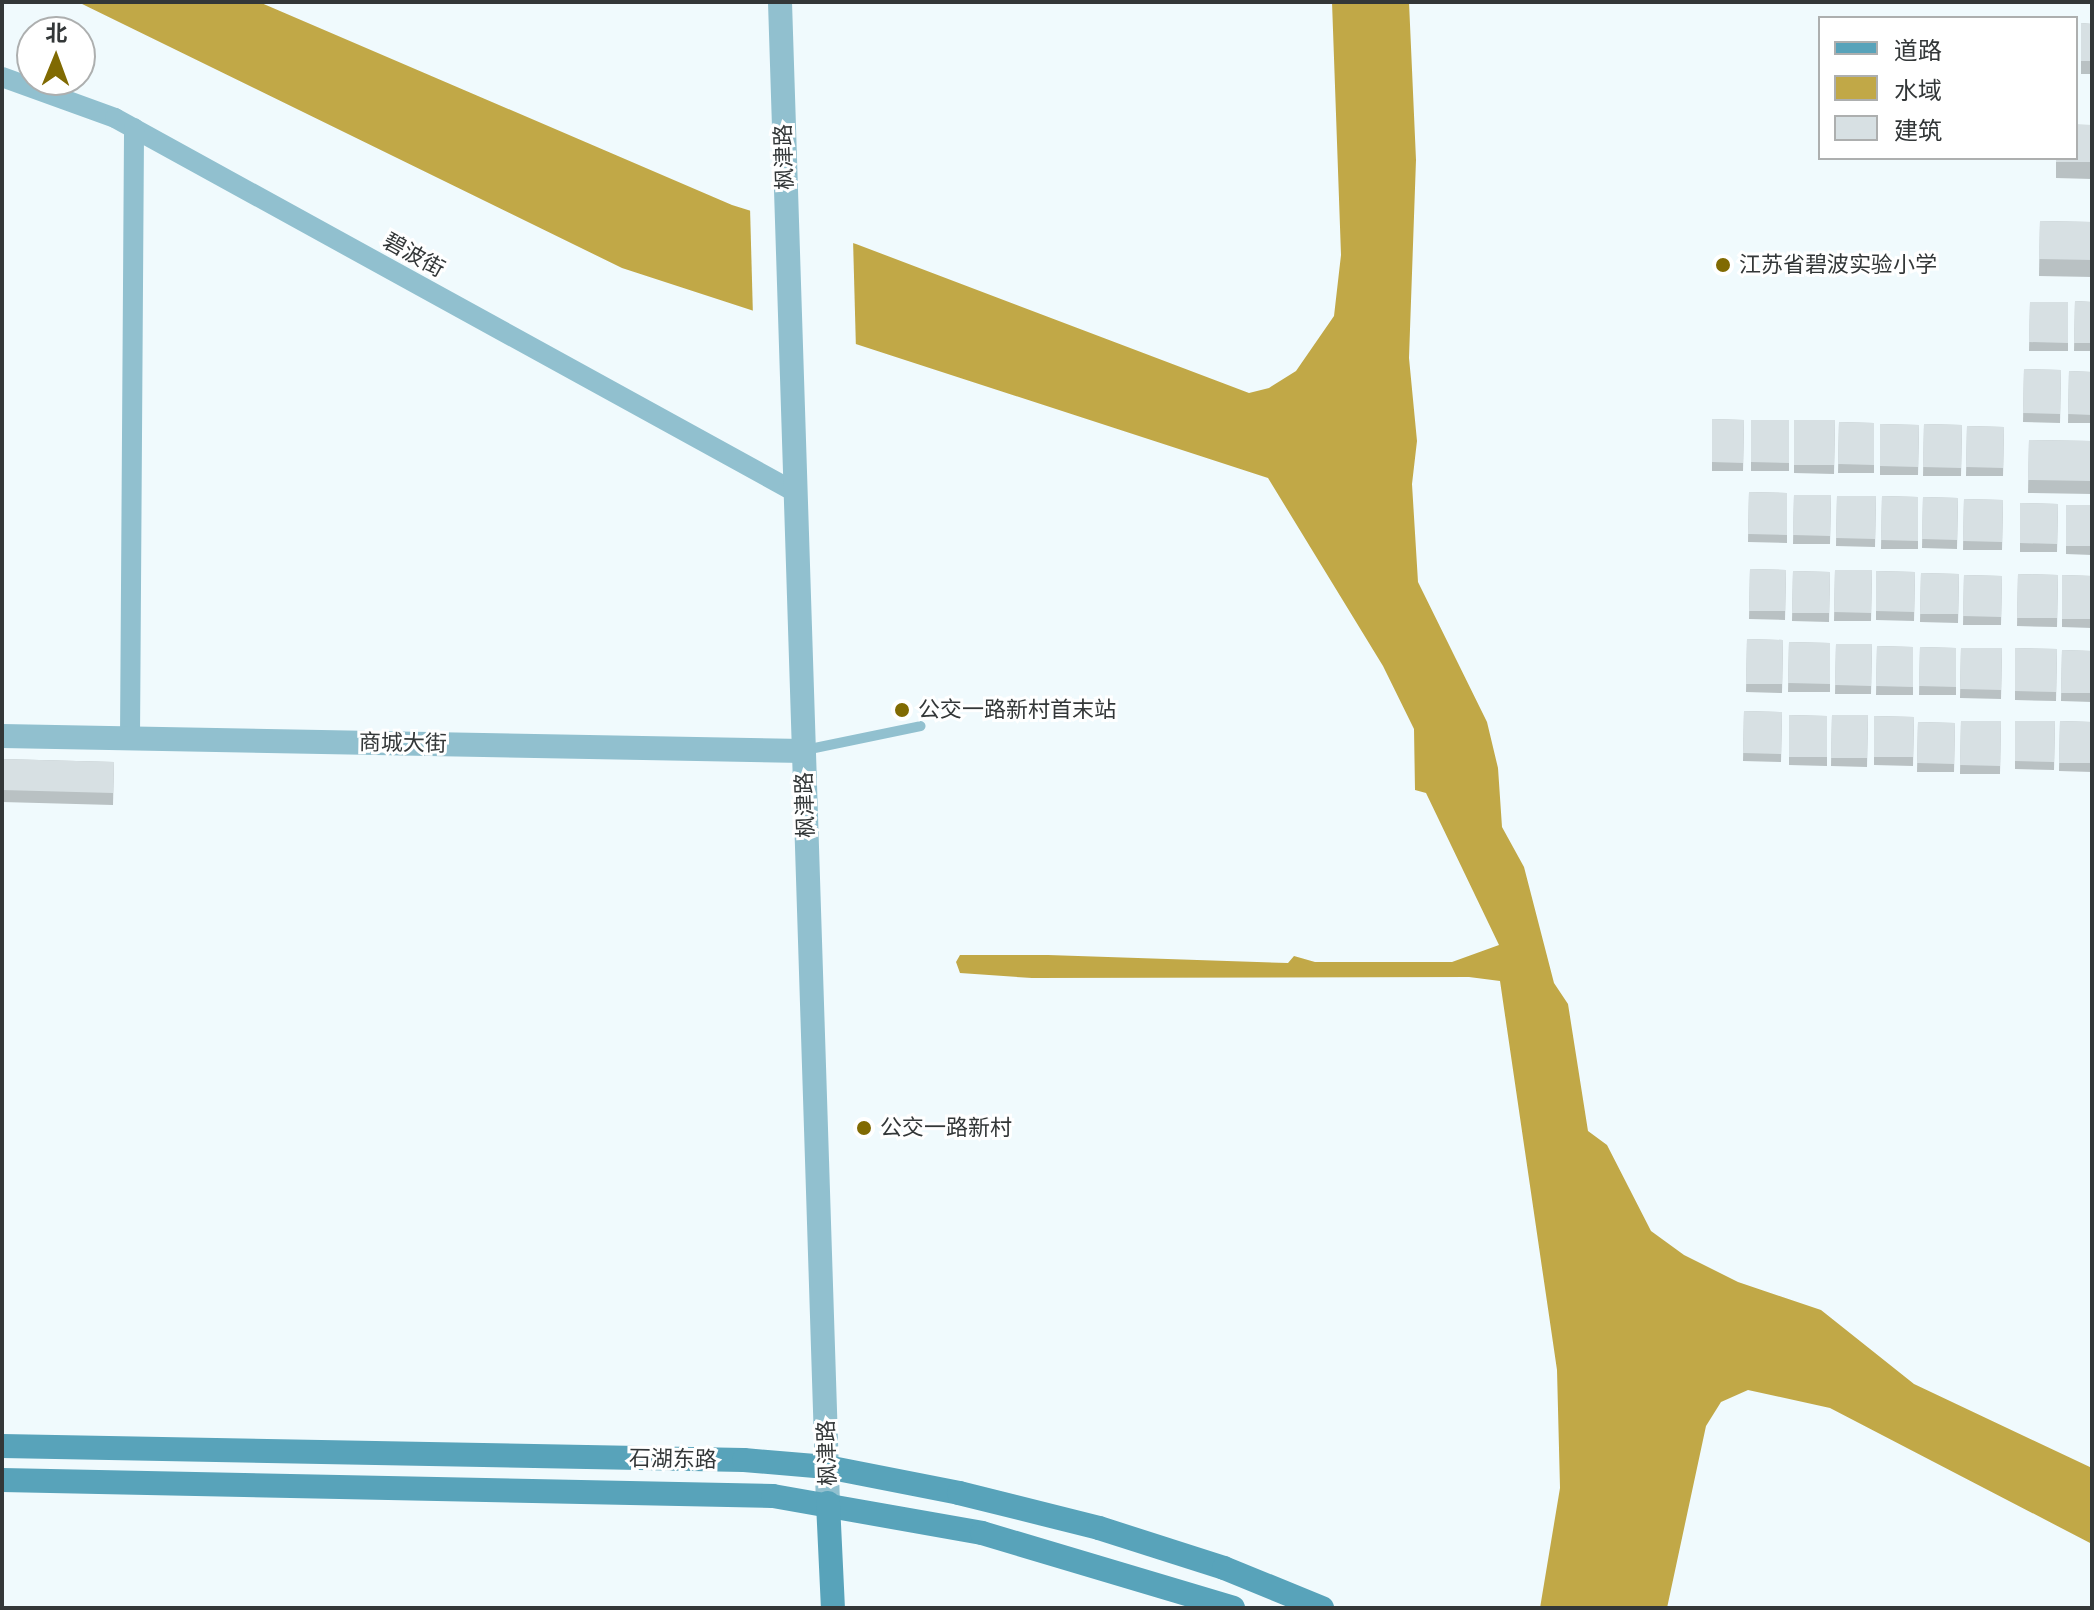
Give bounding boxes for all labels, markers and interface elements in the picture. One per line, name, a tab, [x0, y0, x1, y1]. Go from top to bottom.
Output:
north arrow	[16, 16, 96, 96]
legend	[1818, 16, 2078, 160]
text: 北	[45, 21, 68, 46]
text: 道路	[1894, 37, 1942, 65]
text: 水域	[1894, 77, 1942, 105]
text: 建筑	[1894, 117, 1942, 145]
street label: 枫津路	[770, 124, 798, 190]
street label: 碧波街	[379, 227, 449, 283]
place label: 江苏省碧波实验小学	[1739, 252, 1937, 278]
marker: 江苏省碧波实验小学	[1714, 256, 1732, 274]
place label: 公交一路新村首末站	[918, 697, 1116, 723]
marker: 公交一路新村首末站	[893, 701, 911, 719]
street label: 商城大街	[359, 729, 447, 757]
street label: 枫津路	[791, 772, 819, 838]
place label: 公交一路新村	[880, 1115, 1012, 1141]
marker: 公交一路新村	[855, 1119, 873, 1137]
street label: 枫津路	[813, 1420, 841, 1486]
street label: 石湖东路	[629, 1445, 717, 1473]

